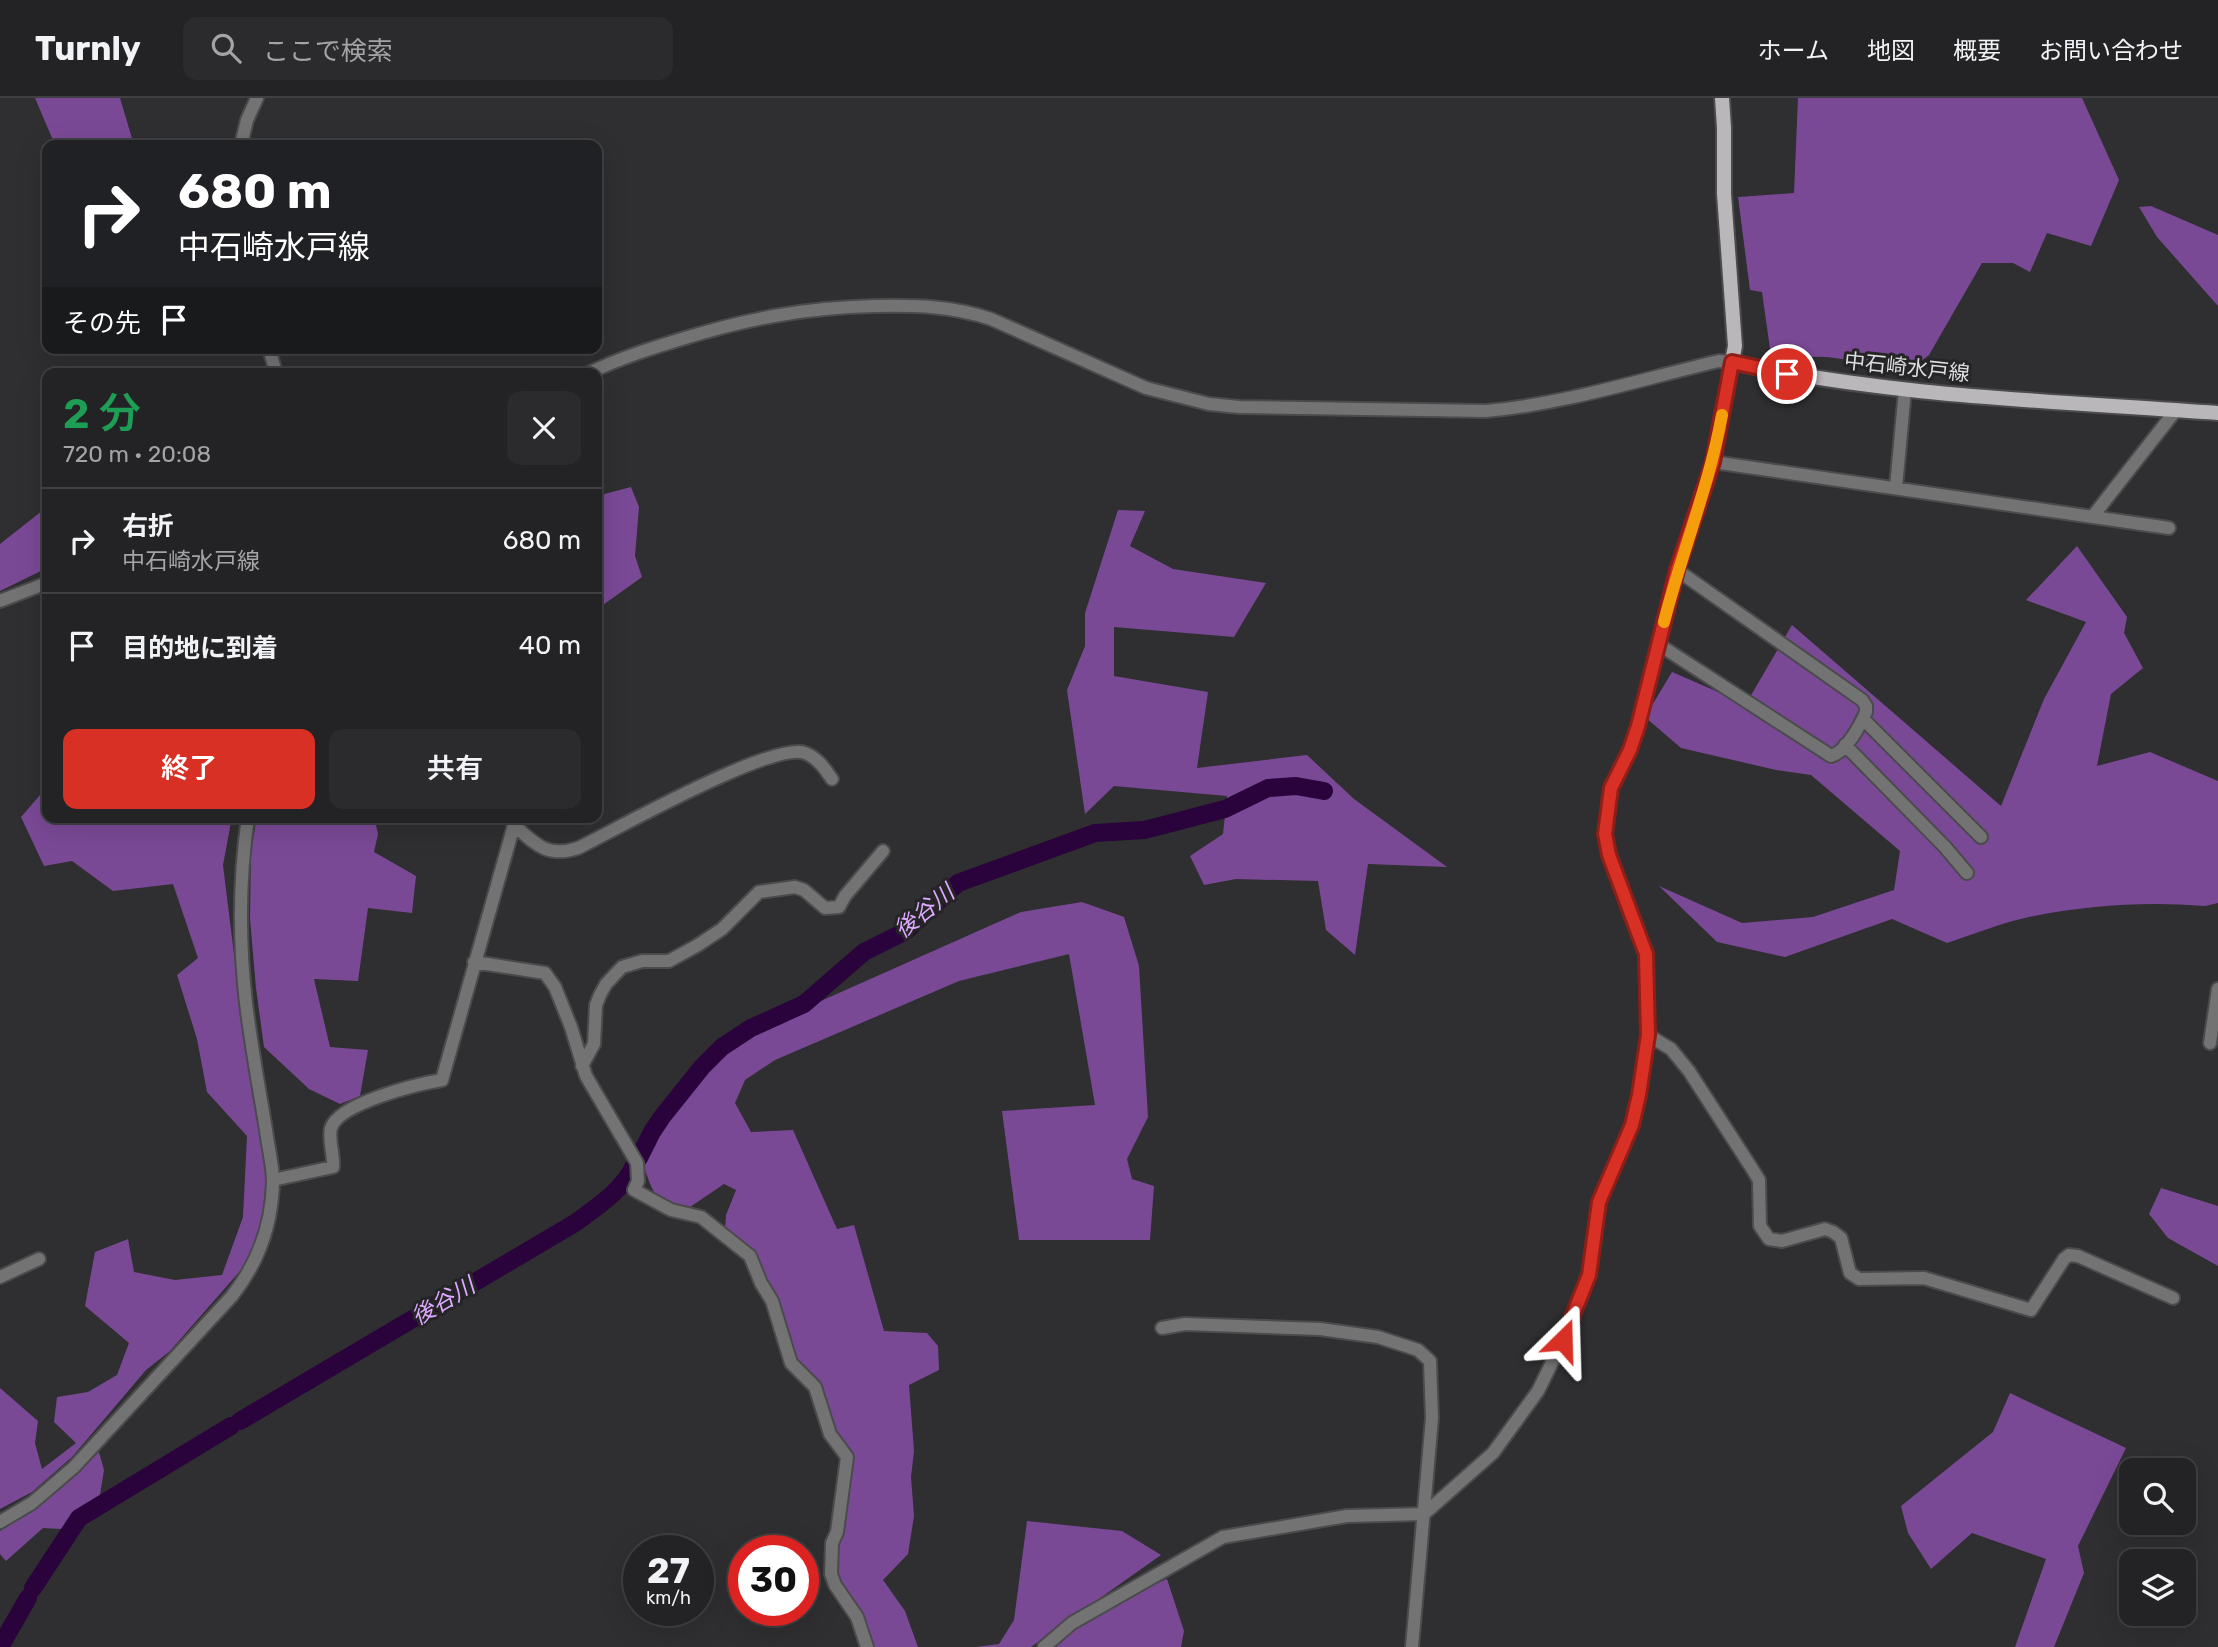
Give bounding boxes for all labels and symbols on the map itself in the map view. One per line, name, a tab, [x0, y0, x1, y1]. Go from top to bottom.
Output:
pin	[1757, 344, 1817, 404]
street label: 中石崎水戸線	[1843, 348, 1971, 386]
water label: 後谷川	[888, 877, 962, 944]
water label: 後谷川	[406, 1270, 482, 1331]
position arrow	[1526, 1303, 1600, 1377]
speed limit sign: 30	[728, 1535, 819, 1626]

